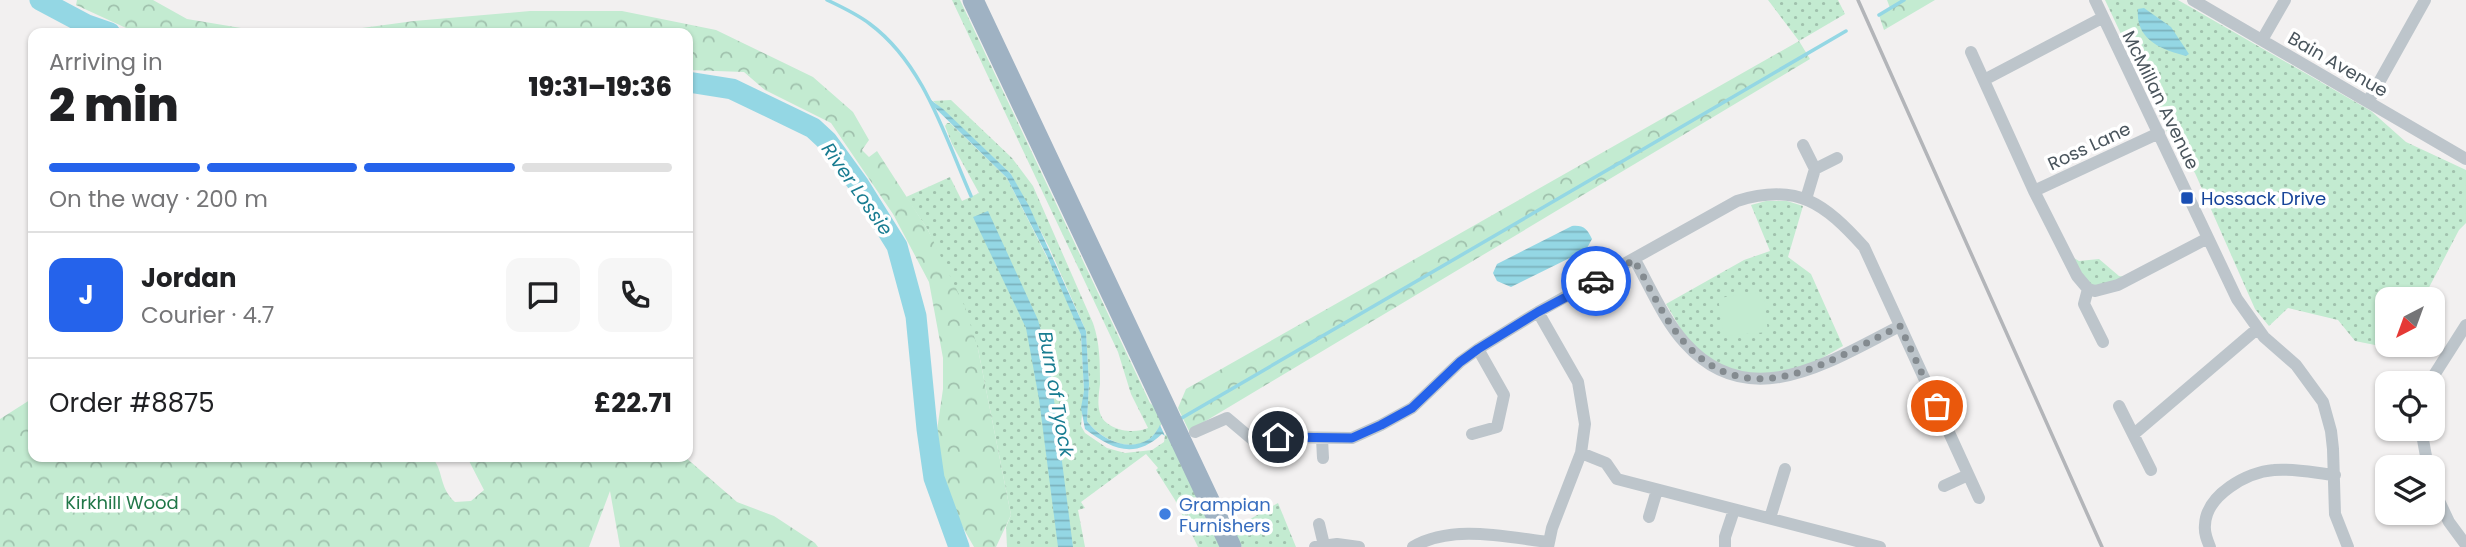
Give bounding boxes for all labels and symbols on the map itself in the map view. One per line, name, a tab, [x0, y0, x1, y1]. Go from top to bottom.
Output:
street label: Bain Avenue	[2283, 25, 2393, 103]
street label: McMillan Avenue	[2117, 27, 2205, 173]
street label: Ross Lane	[2044, 116, 2134, 176]
water label: River Lossie	[815, 137, 899, 241]
place label: Hossack Drive	[2201, 186, 2326, 211]
marker: Hossack Drive	[2179, 190, 2195, 206]
courier	[1561, 246, 1631, 316]
north arrow	[2375, 287, 2445, 357]
water label: Burn of Tyock	[1032, 329, 1081, 460]
pin	[1907, 376, 1967, 436]
pin	[1248, 407, 1308, 467]
park label: Kirkhill Wood	[65, 490, 179, 515]
place label: Grampian Furnishers	[1179, 492, 1271, 538]
marker: Grampian Furnishers	[1157, 506, 1173, 522]

